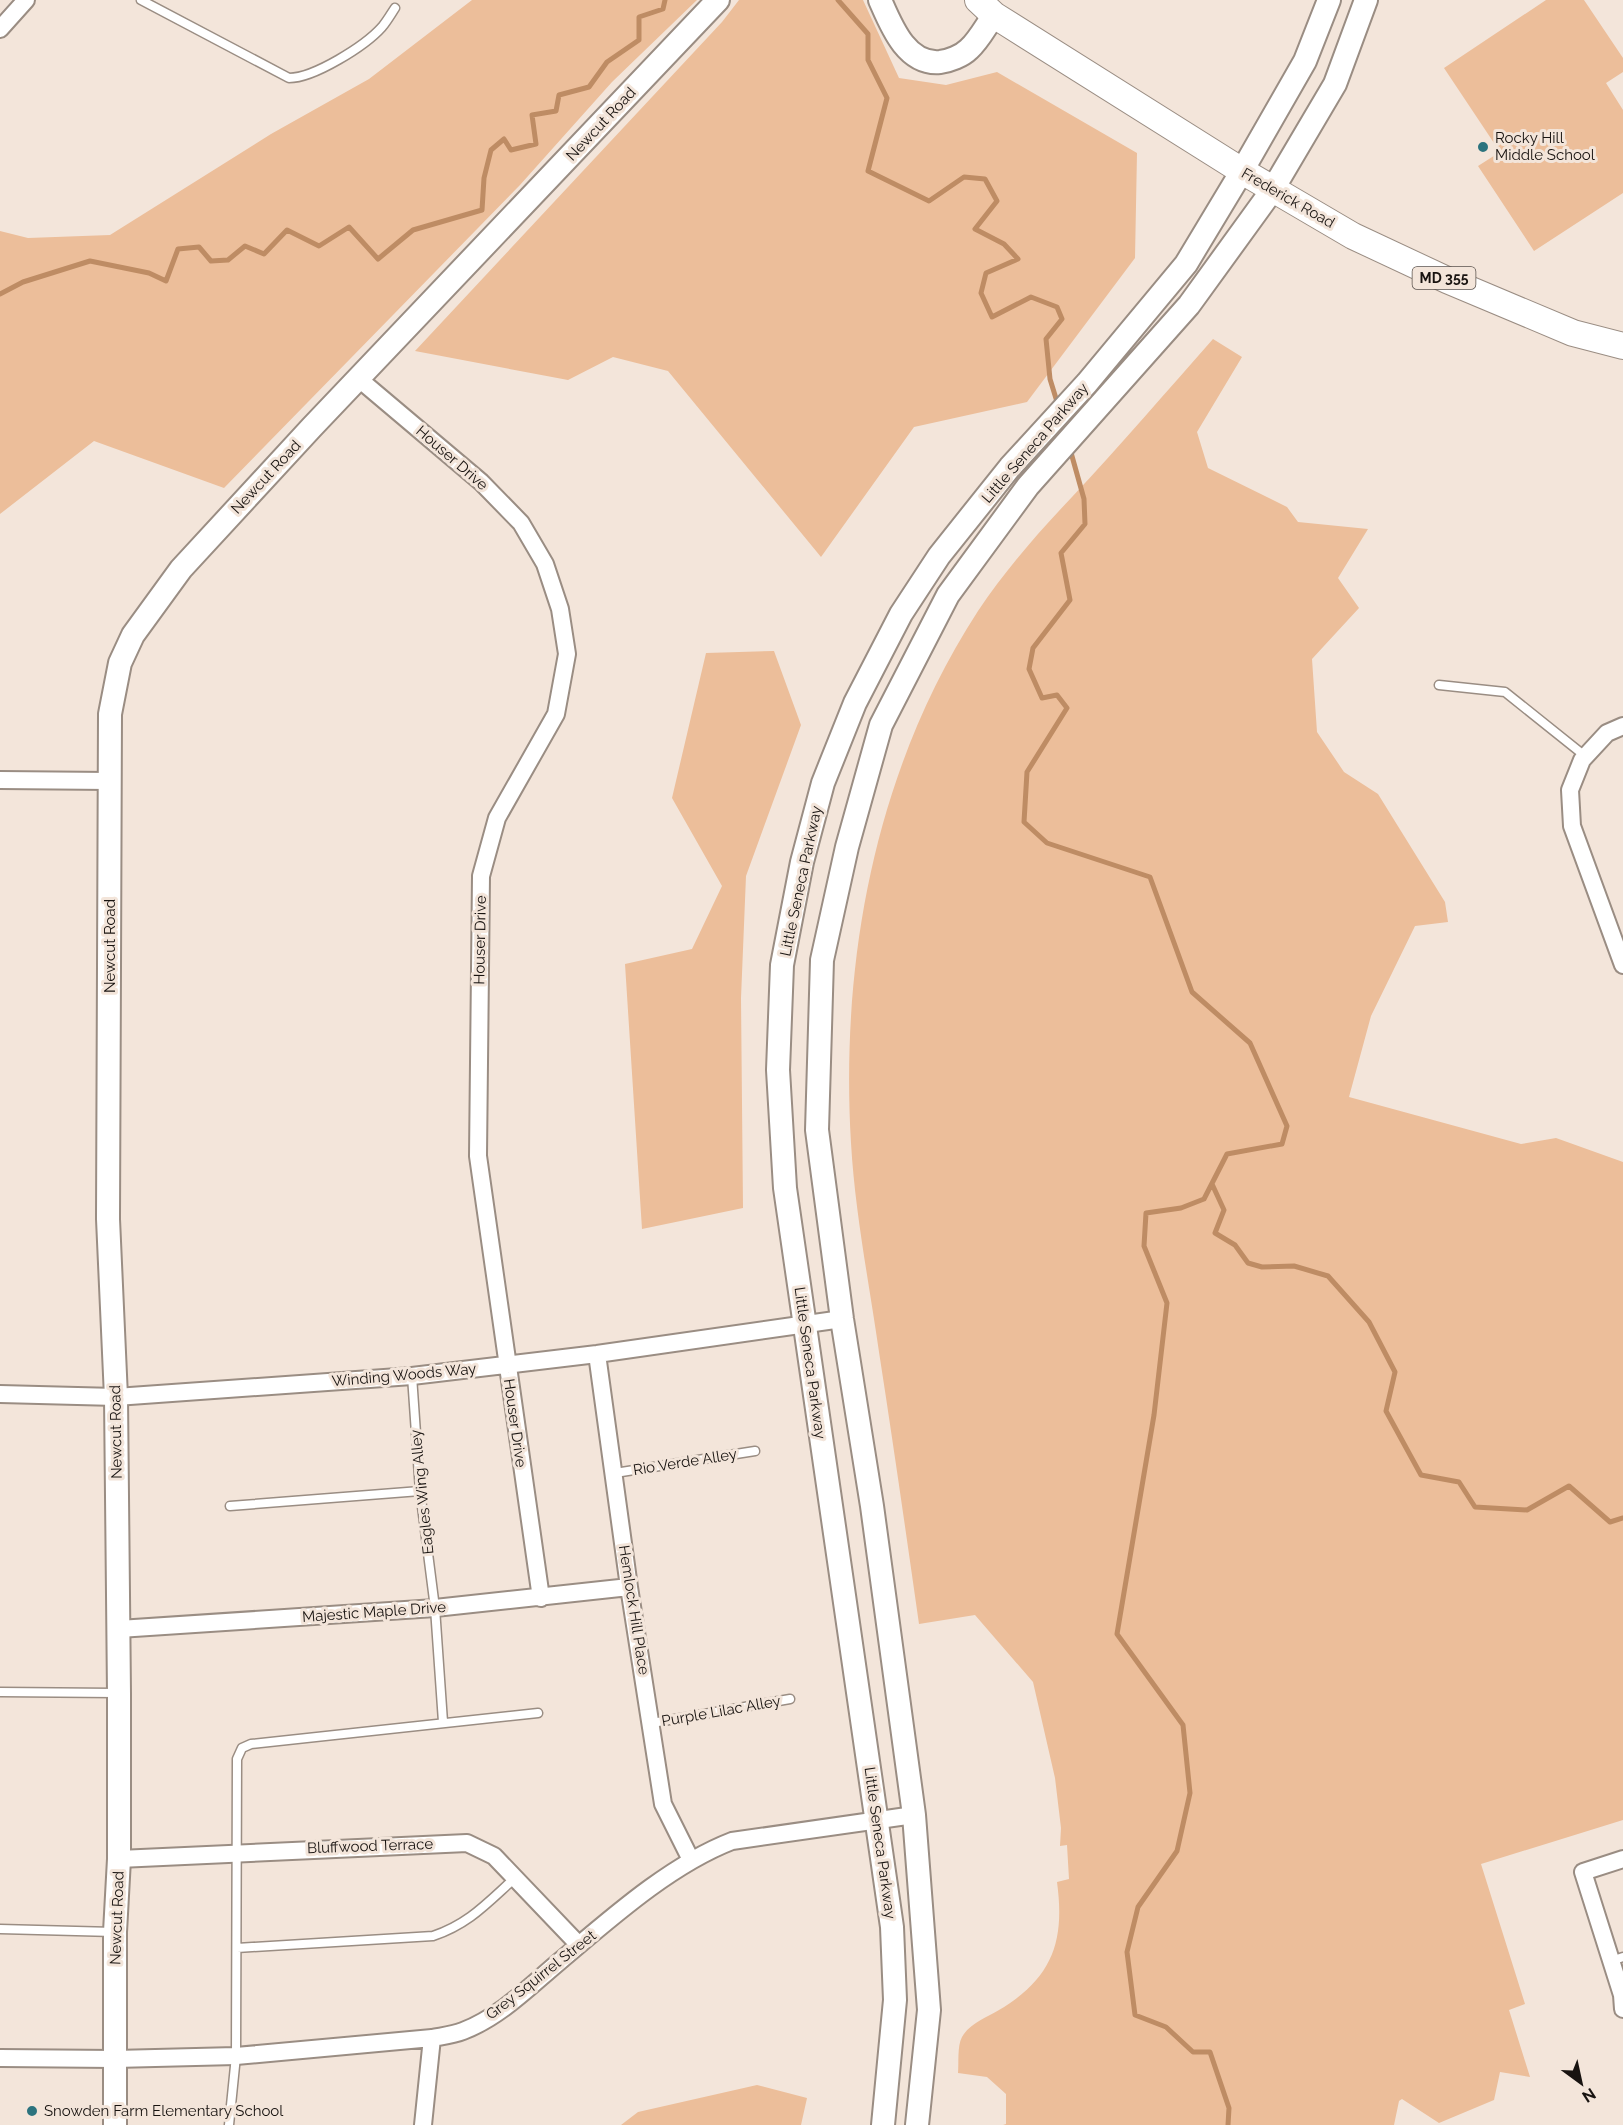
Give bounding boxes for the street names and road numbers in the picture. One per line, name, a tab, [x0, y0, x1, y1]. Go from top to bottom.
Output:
street label: Newcut Road	[562, 84, 640, 164]
street label: Frederick Road	[1238, 164, 1338, 232]
road number: MD 355	[1412, 267, 1476, 289]
street label: Little Seneca Parkway	[978, 379, 1092, 507]
street label: Houser Drive	[412, 422, 492, 494]
street label: Newcut Road	[227, 437, 305, 517]
street label: Little Seneca Parkway	[776, 804, 826, 958]
street label: Houser Drive	[470, 895, 490, 985]
street label: Newcut Road	[101, 899, 119, 993]
street label: Little Seneca Parkway	[790, 1286, 830, 1440]
street label: Winding Woods Way	[331, 1360, 477, 1390]
street label: Houser Drive	[500, 1377, 530, 1469]
street label: Newcut Road	[106, 1385, 126, 1479]
street label: Eagles Wing Alley	[406, 1429, 438, 1555]
street label: Rio Verde Alley	[632, 1445, 738, 1479]
street label: Hemlock Hill Place	[615, 1544, 653, 1676]
street label: Majestic Maple Drive	[302, 1598, 447, 1626]
street label: Purple Lilac Alley	[660, 1692, 782, 1730]
street label: Little Seneca Parkway	[860, 1766, 900, 1920]
street label: Bluffwood Terrace	[307, 1835, 434, 1857]
street label: Newcut Road	[106, 1871, 128, 1965]
street label: Grey Squirrel Street	[482, 1926, 600, 2024]

